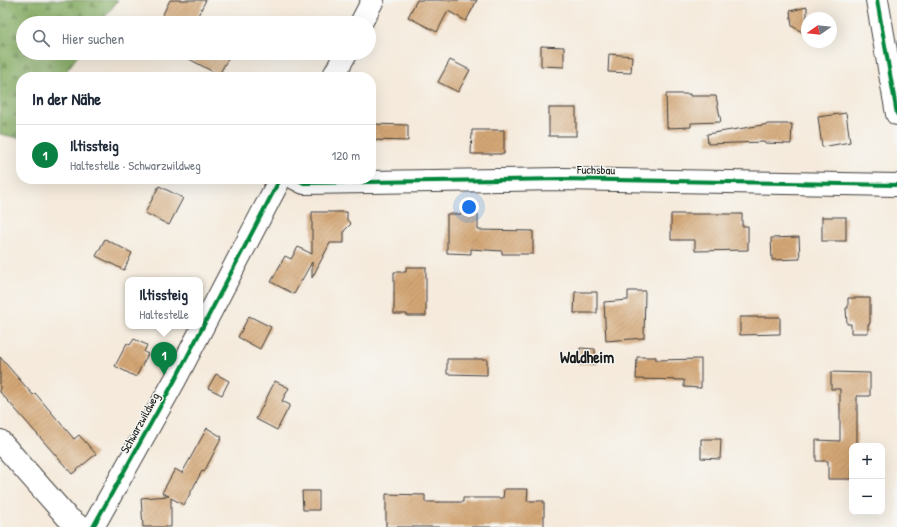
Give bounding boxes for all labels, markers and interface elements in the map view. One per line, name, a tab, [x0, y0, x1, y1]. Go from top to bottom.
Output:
north arrow	[801, 12, 837, 48]
search box	[16, 16, 376, 60]
icon: search	[30, 27, 52, 49]
text: Hier suchen	[62, 28, 124, 49]
text: In der Nähe	[32, 87, 101, 110]
text: Iltissteig	[70, 135, 119, 156]
text: 1	[43, 146, 47, 164]
text: 120 m	[332, 146, 360, 164]
text: Haltestelle · Schwarzwildweg	[70, 156, 201, 174]
street label: Fuchsbau	[576, 161, 615, 178]
your location	[459, 197, 479, 217]
popup	[125, 277, 203, 329]
text: Iltissteig	[139, 284, 188, 305]
text: Haltestelle	[139, 305, 189, 323]
pin: 1	[151, 342, 177, 375]
district label: Waldheim	[560, 346, 614, 368]
street label: Schwarzwildweg	[116, 389, 163, 456]
map controls	[849, 443, 885, 515]
button: +	[849, 443, 885, 479]
button: −	[849, 479, 885, 515]

